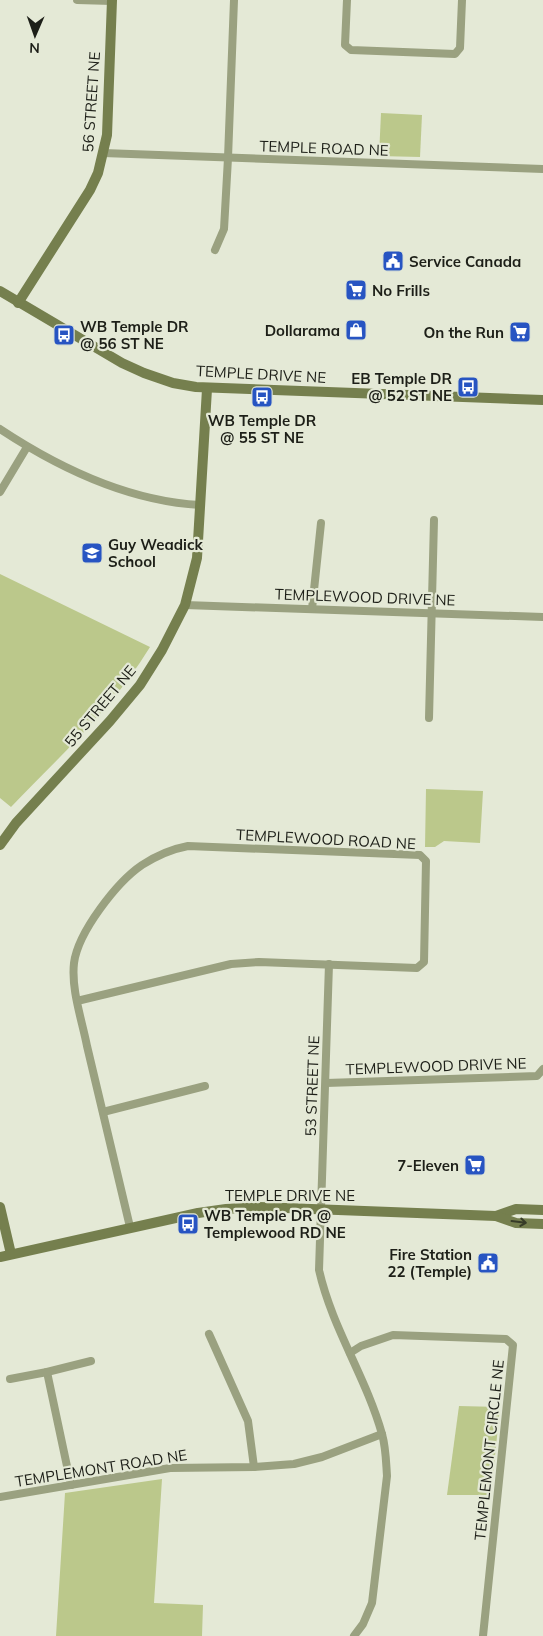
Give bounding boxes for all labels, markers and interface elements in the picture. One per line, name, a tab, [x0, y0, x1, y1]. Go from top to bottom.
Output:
north arrow	[10, 10, 60, 60]
text: N	[29, 39, 40, 57]
street label: 56 STREET NE	[78, 51, 104, 153]
street label: TEMPLE ROAD NE	[259, 136, 389, 160]
public building icon: Service Canada	[381, 249, 405, 273]
place label: Service Canada	[409, 252, 521, 271]
supermarket icon: No Frills	[344, 278, 368, 302]
place label: No Frills	[372, 281, 430, 300]
place label: WB Temple DR @ 56 ST NE	[80, 317, 189, 353]
shop icon: Dollarama	[344, 318, 368, 342]
supermarket icon: On the Run	[508, 320, 532, 344]
place label: Dollarama	[265, 321, 340, 340]
bus stop icon: WB Temple DR @ 56 ST NE	[52, 323, 76, 347]
place label: On the Run	[423, 323, 504, 342]
street label: TEMPLE DRIVE NE	[196, 361, 327, 387]
place label: EB Temple DR @ 52 ST NE	[351, 369, 452, 405]
bus stop icon: EB Temple DR @ 52 ST NE	[456, 375, 480, 399]
bus stop icon: WB Temple DR @ 55 ST NE	[250, 385, 274, 409]
place label: WB Temple DR @ 55 ST NE	[208, 411, 317, 447]
place label: Guy Weadick School	[108, 535, 203, 571]
school or university icon: Guy Weadick School	[80, 541, 104, 565]
street label: TEMPLEWOOD DRIVE NE	[274, 584, 456, 610]
street label: 55 STREET NE	[60, 661, 140, 751]
street label: TEMPLEWOOD ROAD NE	[236, 825, 417, 853]
street label: 53 STREET NE	[301, 1035, 323, 1137]
street label: TEMPLEWOOD DRIVE NE	[345, 1053, 527, 1079]
supermarket icon: 7-Eleven	[463, 1153, 487, 1177]
place label: 7-Eleven	[397, 1156, 459, 1175]
street label: TEMPLE DRIVE NE	[225, 1186, 355, 1205]
place label: WB Temple DR @ Templewood RD NE	[204, 1206, 346, 1242]
bus stop icon: WB Temple DR @ Templewood RD NE	[176, 1212, 200, 1236]
one-way arrow	[511, 1217, 527, 1227]
place label: Fire Station 22 (Temple)	[388, 1245, 472, 1281]
public building icon: Fire Station 22 (Temple)	[476, 1251, 500, 1275]
street label: TEMPLEMONT CIRCLE NE	[470, 1358, 508, 1541]
street label: TEMPLEMONT ROAD NE	[14, 1445, 189, 1491]

